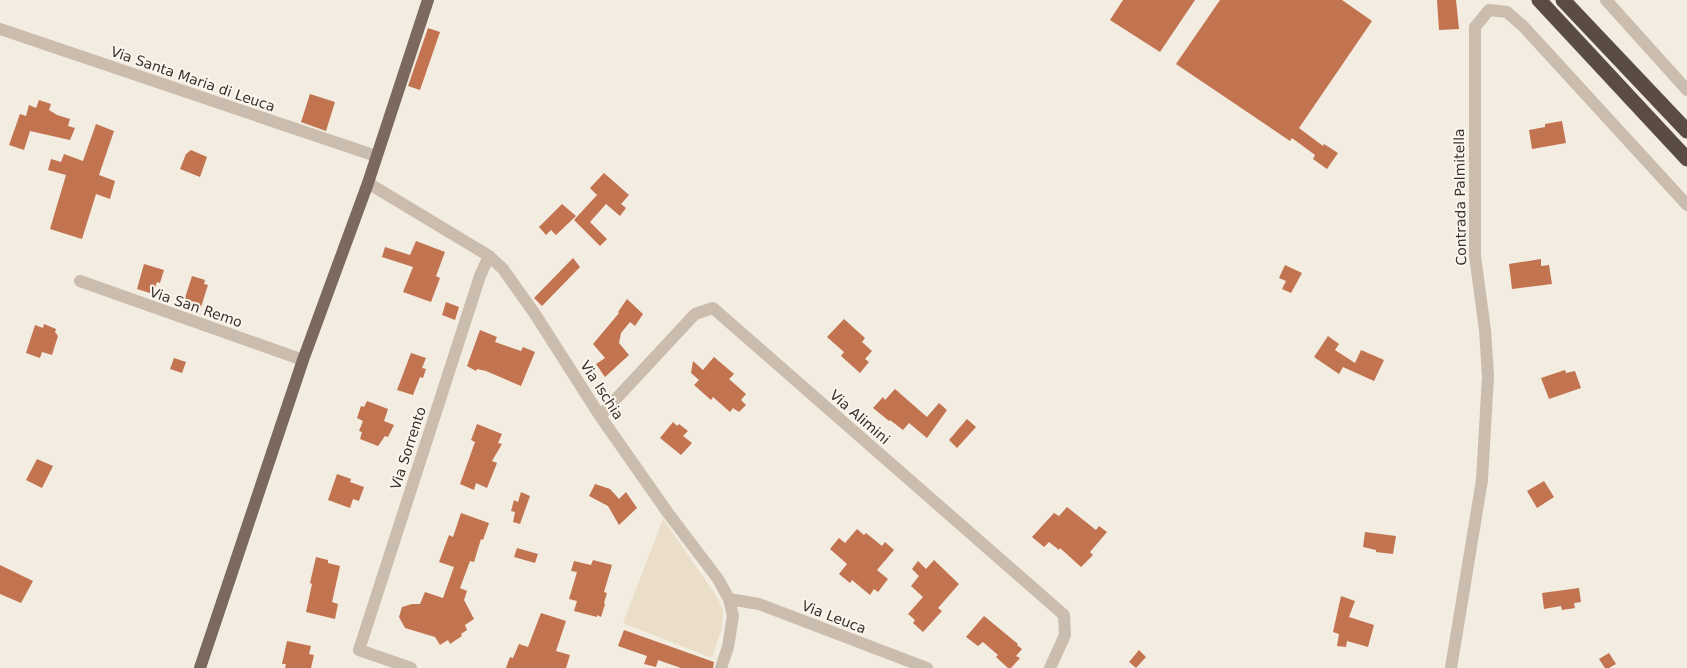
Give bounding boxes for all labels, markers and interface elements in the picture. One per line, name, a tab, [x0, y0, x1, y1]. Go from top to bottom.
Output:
street label: Via Santa Maria di Leuca	[109, 43, 277, 115]
street label: Contrada Palmitella	[1451, 128, 1469, 266]
street label: Via San Remo	[148, 284, 244, 330]
street label: Via Ischia	[577, 358, 627, 422]
street label: Via Alimini	[827, 387, 893, 447]
street label: Via Sorrento	[387, 405, 429, 491]
street label: Via Leuca	[800, 597, 868, 637]

